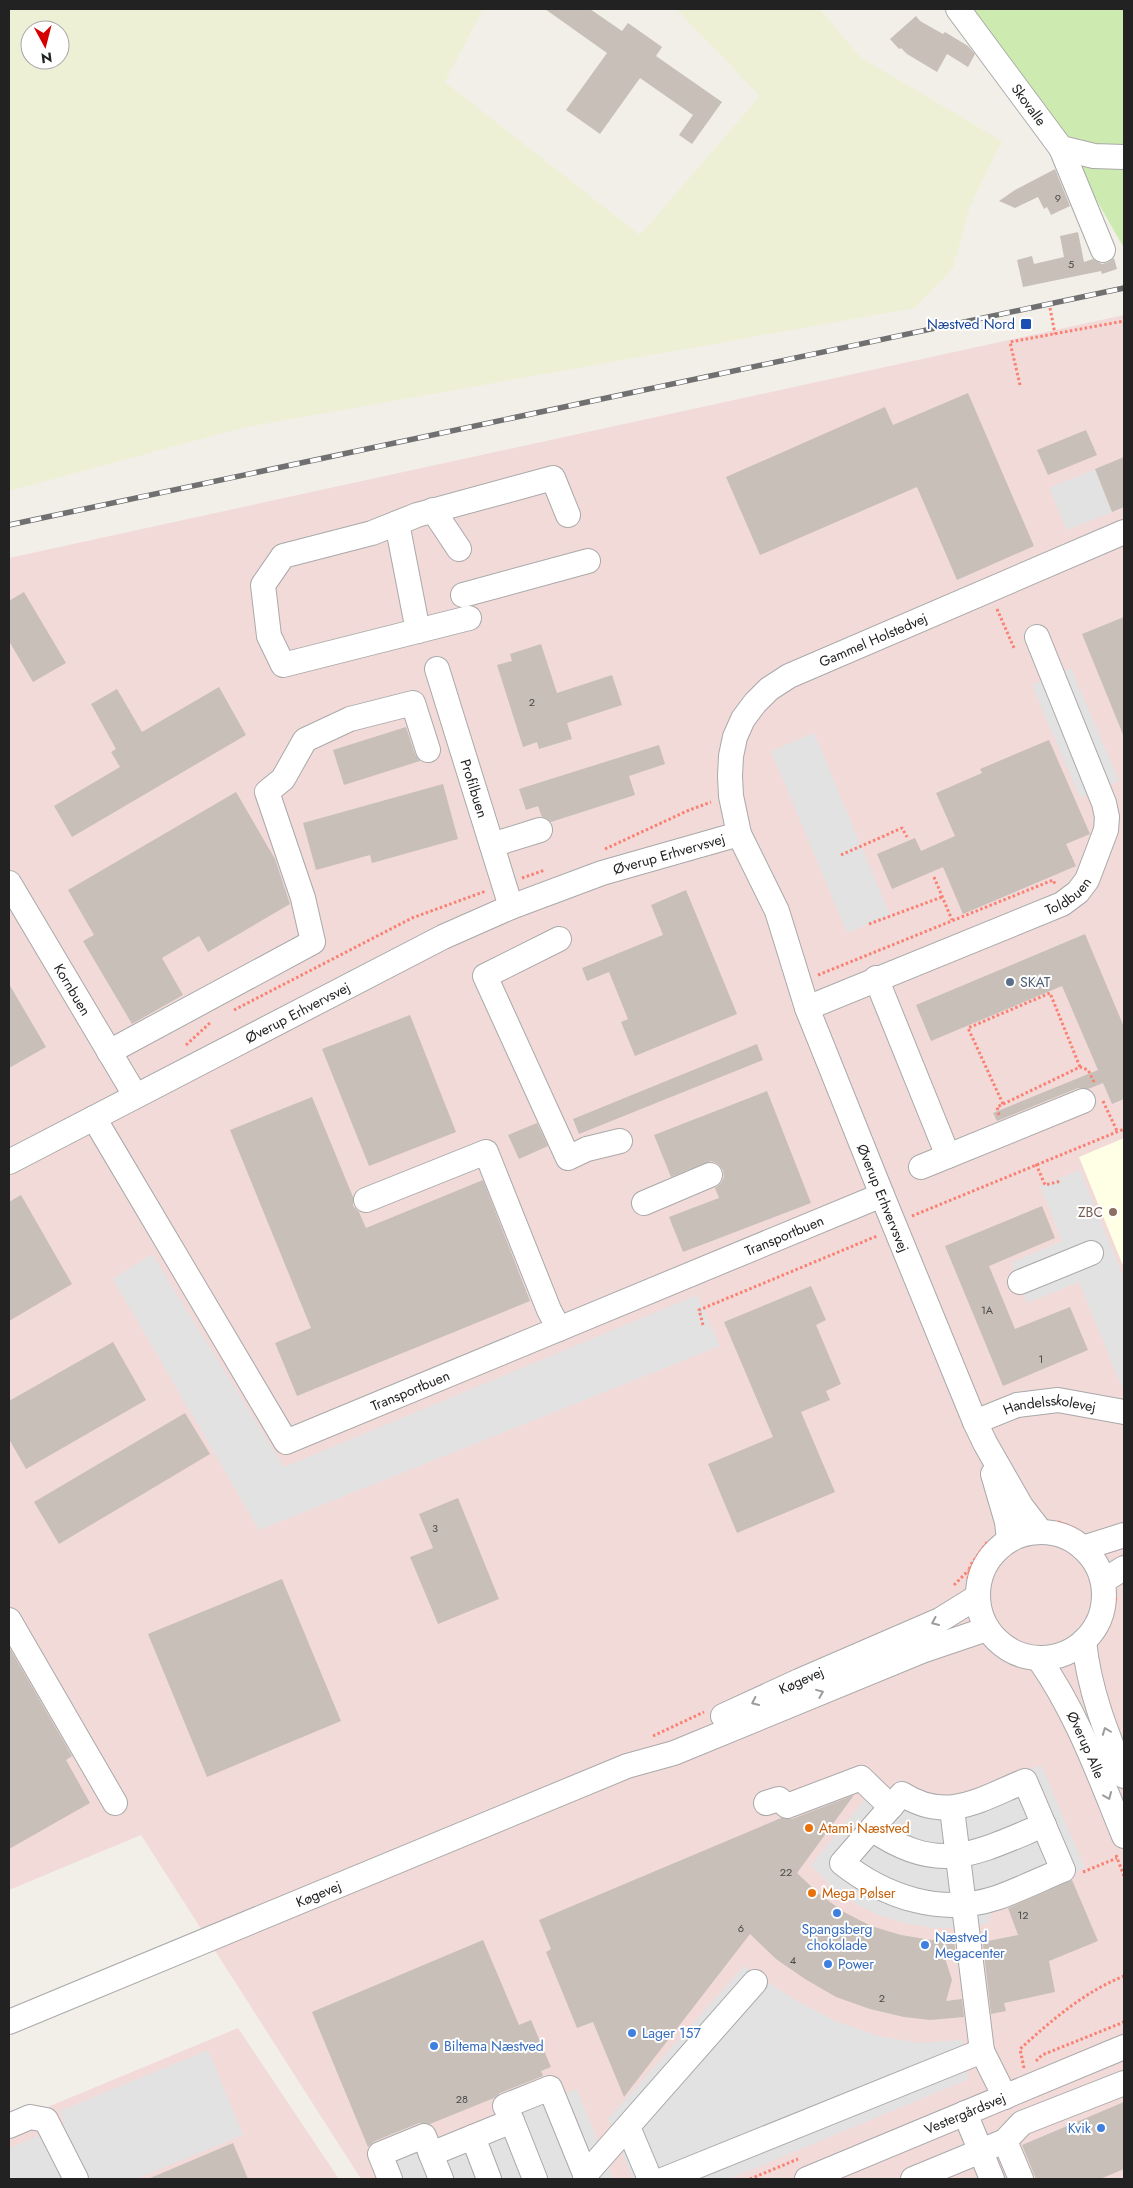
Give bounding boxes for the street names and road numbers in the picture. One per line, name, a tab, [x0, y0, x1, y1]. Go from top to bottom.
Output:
street label: Skovalle	[1007, 80, 1051, 130]
street label: Gammel Holstedvej	[816, 608, 930, 672]
street label: Profilbuen	[456, 757, 493, 820]
street label: Øverup Erhvervsvej	[611, 829, 727, 879]
street label: Toldbuen	[1042, 873, 1096, 920]
street label: Kornbuen	[49, 960, 96, 1019]
street label: Øverup Erhvervsvej	[242, 977, 353, 1048]
street label: Øverup Erhvervsvej	[852, 1141, 914, 1255]
street label: Transportbuen	[742, 1210, 827, 1261]
street label: Transportbuen	[368, 1365, 453, 1416]
street label: Handelsskolevej	[1000, 1390, 1098, 1420]
street label: Køgevej	[775, 1662, 827, 1699]
street label: Øverup Alle	[1062, 1708, 1110, 1781]
street label: Køgevej	[293, 1876, 344, 1912]
street label: Vestergårdsvej	[921, 2088, 1008, 2139]

